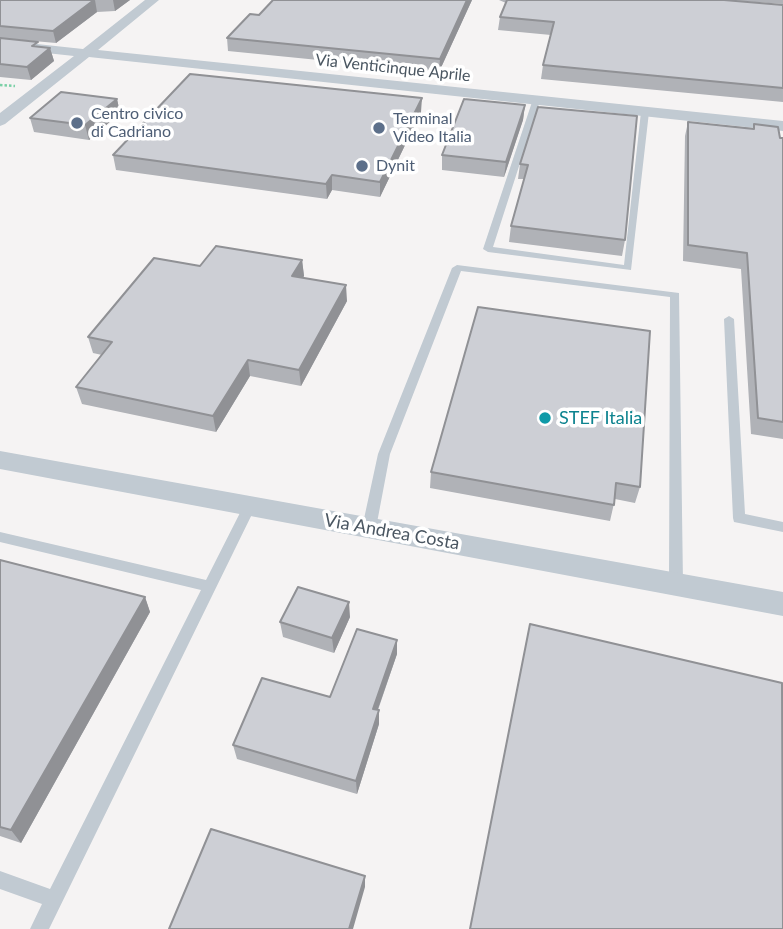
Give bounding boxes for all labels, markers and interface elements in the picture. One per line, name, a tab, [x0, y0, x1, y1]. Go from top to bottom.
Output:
street label: Via Venticinque Aprile	[314, 50, 472, 86]
place label: Centro civico di Cadriano	[91, 104, 183, 142]
place label: Terminal Video Italia	[393, 109, 472, 147]
marker: Centro civico di Cadriano	[69, 115, 85, 131]
marker: Terminal Video Italia	[371, 120, 387, 136]
place label: Dynit	[376, 156, 415, 176]
marker: Dynit	[354, 158, 370, 174]
place label: STEF Italia	[559, 407, 642, 429]
marker: STEF Italia	[537, 410, 553, 426]
street label: Via Andrea Costa	[323, 509, 461, 555]

